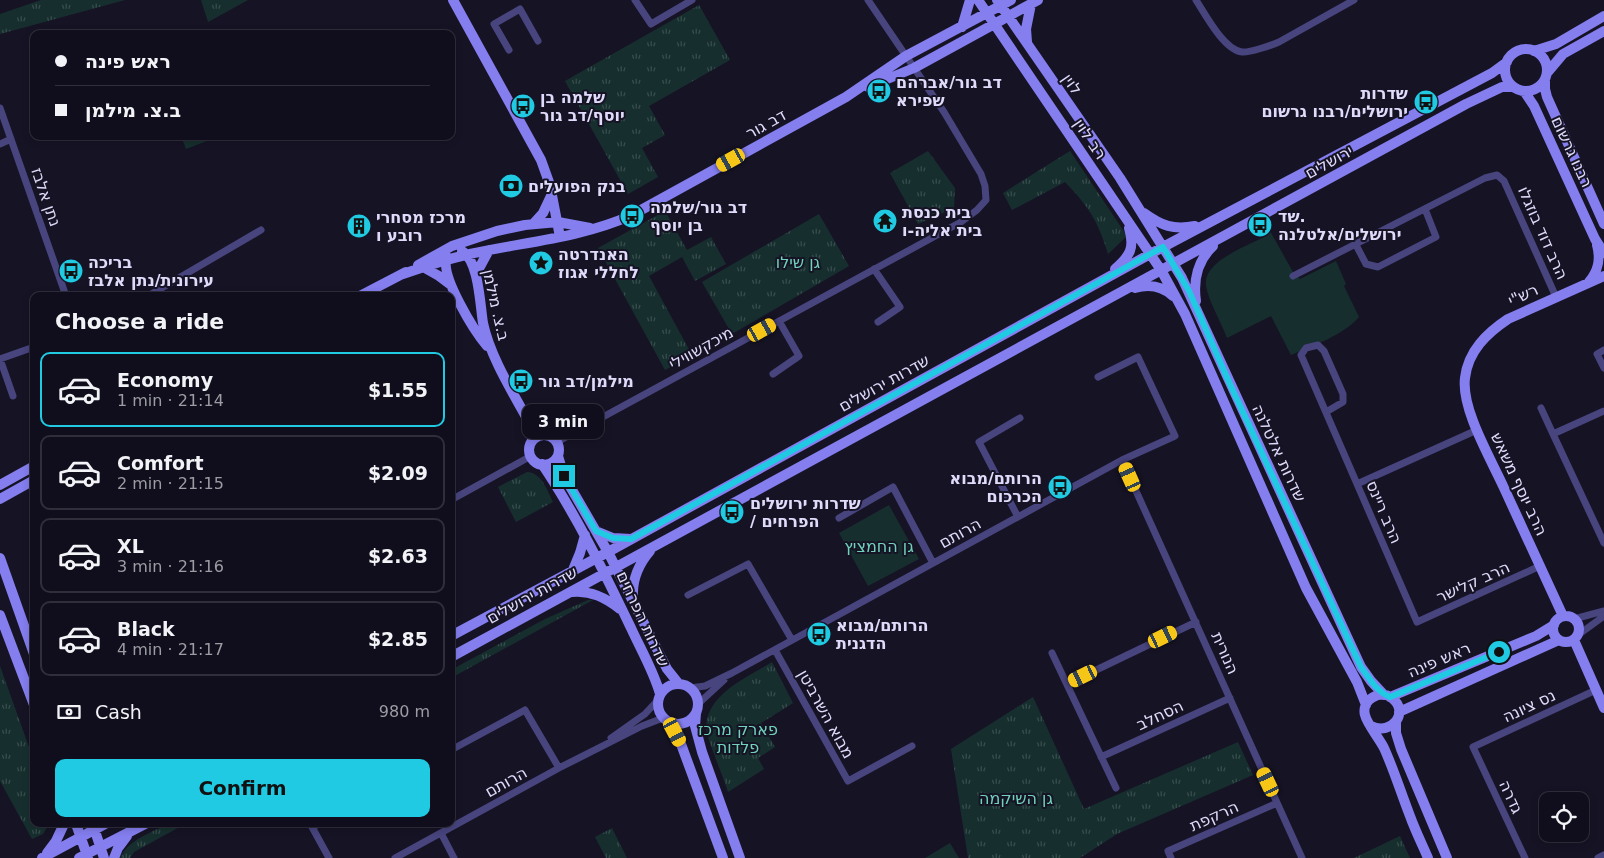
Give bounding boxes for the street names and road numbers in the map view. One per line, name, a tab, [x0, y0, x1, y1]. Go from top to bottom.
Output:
street label: לוין	[1058, 70, 1086, 98]
street label: דב גור	[743, 105, 790, 143]
street label: רבנו גרשום	[1547, 114, 1597, 190]
street label: רב לוין	[1070, 115, 1110, 163]
street label: ירושלים	[1302, 141, 1356, 183]
street label: נתן אלבז	[27, 165, 65, 229]
street label: הרב דוד בוזגלו	[1514, 183, 1572, 283]
street label: ב.צ. מילמן	[479, 267, 513, 343]
street label: רש"י	[1505, 280, 1541, 310]
street label: מיכקשווילי	[666, 323, 736, 373]
street label: שדרות ירושלים	[835, 350, 933, 416]
street label: שדרות אלטלנה	[1248, 401, 1310, 505]
street label: הרב יוסף משאש	[1487, 429, 1551, 539]
street label: הרב ריינס	[1362, 478, 1406, 546]
street label: הרותם	[936, 514, 984, 552]
street label: הרב קלישר	[1433, 557, 1513, 607]
street label: שדרות ירושלים	[483, 562, 581, 628]
street label: שדרות הפרחים	[613, 568, 673, 670]
street label: הנורית	[1207, 629, 1243, 677]
street label: ראש פינה	[1405, 638, 1473, 682]
street label: מבוא השרביטן	[794, 666, 858, 762]
street label: נס ציונה	[1500, 686, 1558, 726]
street label: הסחלב	[1133, 696, 1187, 734]
street label: הרותם	[482, 763, 530, 801]
street label: גדרה	[1495, 777, 1527, 817]
street label: הרקפת	[1187, 797, 1241, 835]

